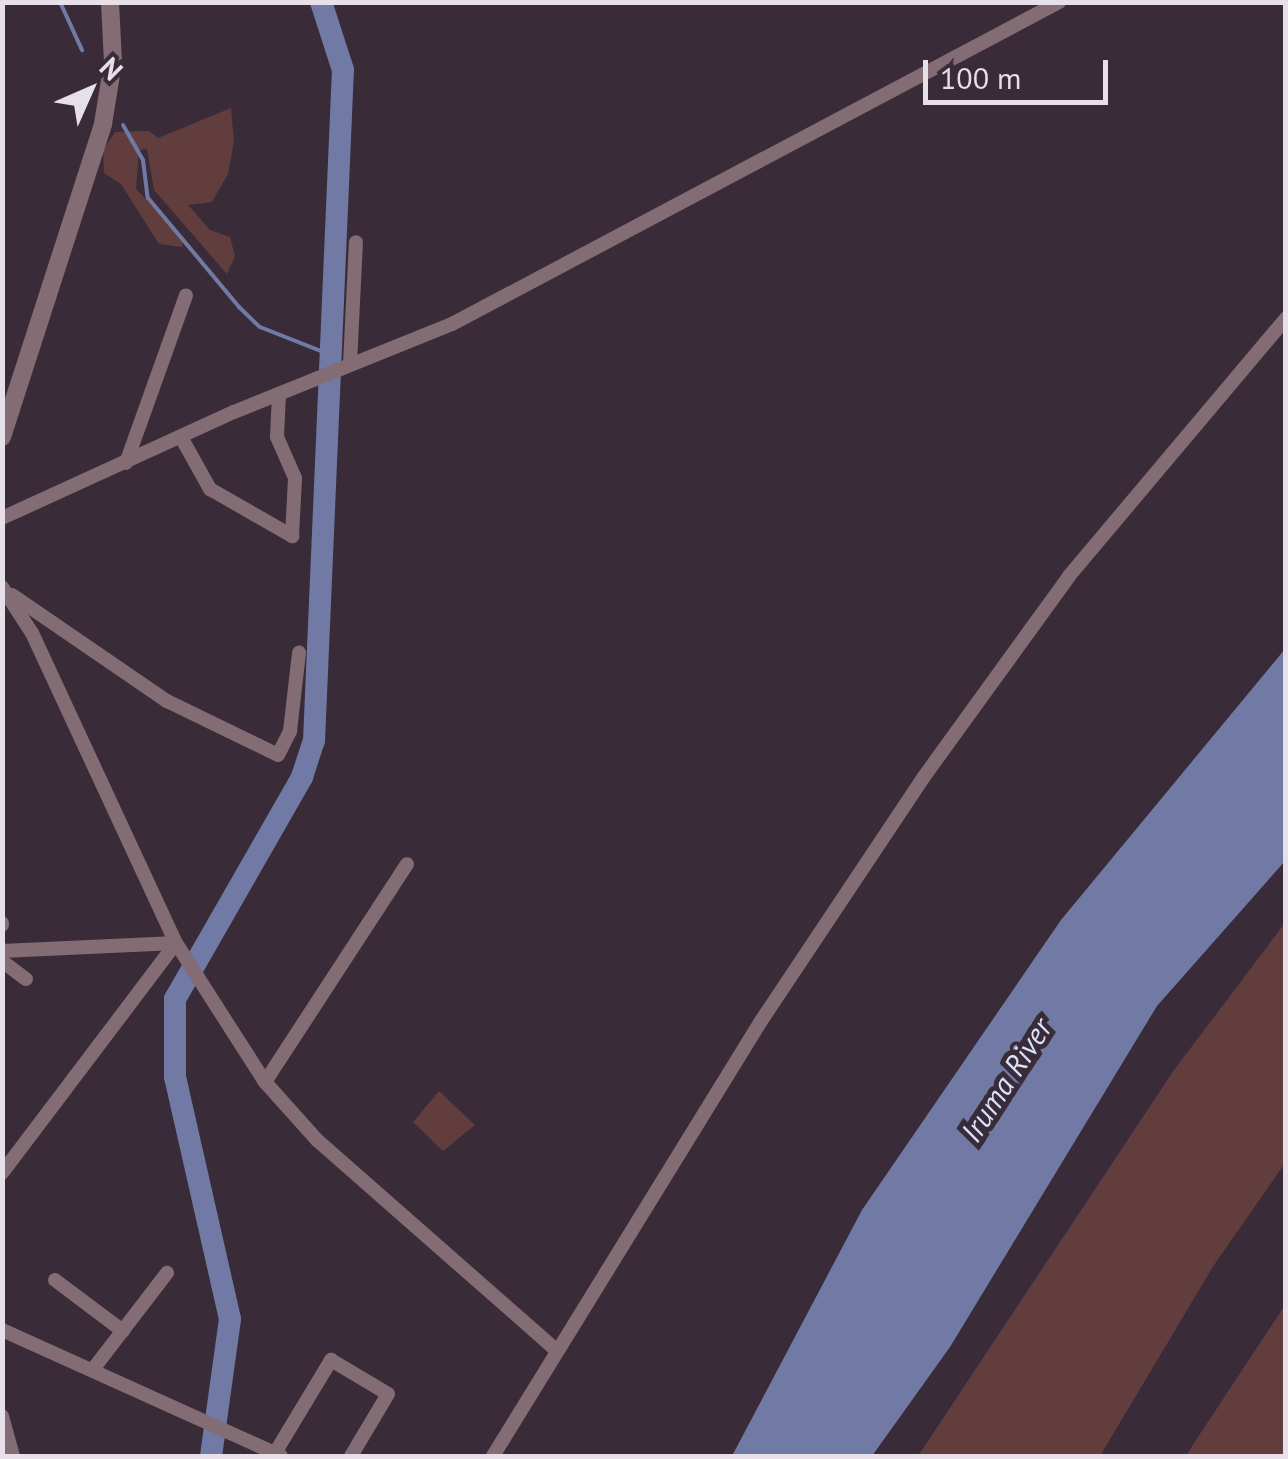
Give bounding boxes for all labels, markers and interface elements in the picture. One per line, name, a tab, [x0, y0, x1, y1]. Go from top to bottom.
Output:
north arrow	[40, 40, 140, 140]
scale bar	[928, 40, 1113, 102]
text: N	[92, 49, 131, 88]
text: 100 m	[940, 58, 1021, 97]
water label: Iruma River	[953, 1012, 1059, 1148]

